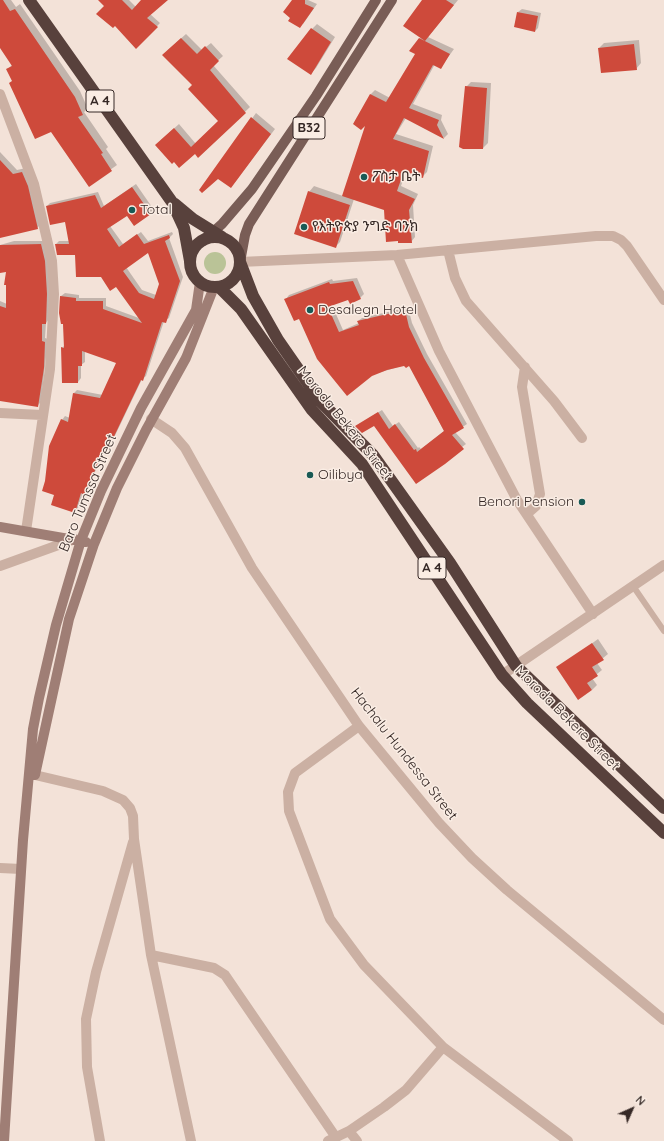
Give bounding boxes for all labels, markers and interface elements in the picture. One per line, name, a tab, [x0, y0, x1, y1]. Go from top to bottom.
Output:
road number: A 4	[86, 90, 114, 112]
road number: B32	[293, 117, 325, 139]
place label: ፖስታ ቤት	[372, 169, 420, 185]
marker: ፖስታ ቤት	[359, 172, 369, 182]
place label: Total	[140, 202, 172, 218]
marker: Total	[127, 205, 137, 215]
place label: የእትዮጵያ ንግድ ባንክ	[312, 219, 418, 235]
marker: የእትዮጵያ ንግድ ባንክ	[299, 222, 309, 232]
place label: Desalegn Hotel	[318, 302, 417, 318]
marker: Desalegn Hotel	[305, 305, 315, 315]
street label: Moroda Bekere Street	[294, 363, 396, 483]
street label: Baro Tumssa Street	[56, 432, 120, 554]
place label: Oilibya	[318, 467, 363, 483]
marker: Oilibya	[305, 470, 315, 480]
place label: Benori Pension	[478, 494, 574, 510]
marker: Benori Pension	[577, 497, 587, 507]
road number: A 4	[418, 557, 446, 579]
street label: Moroda Bekere Street	[511, 662, 623, 774]
street label: Hachalu Hundessa Street	[347, 684, 461, 824]
north arrow	[612, 1089, 652, 1129]
text: N	[633, 1093, 648, 1108]

